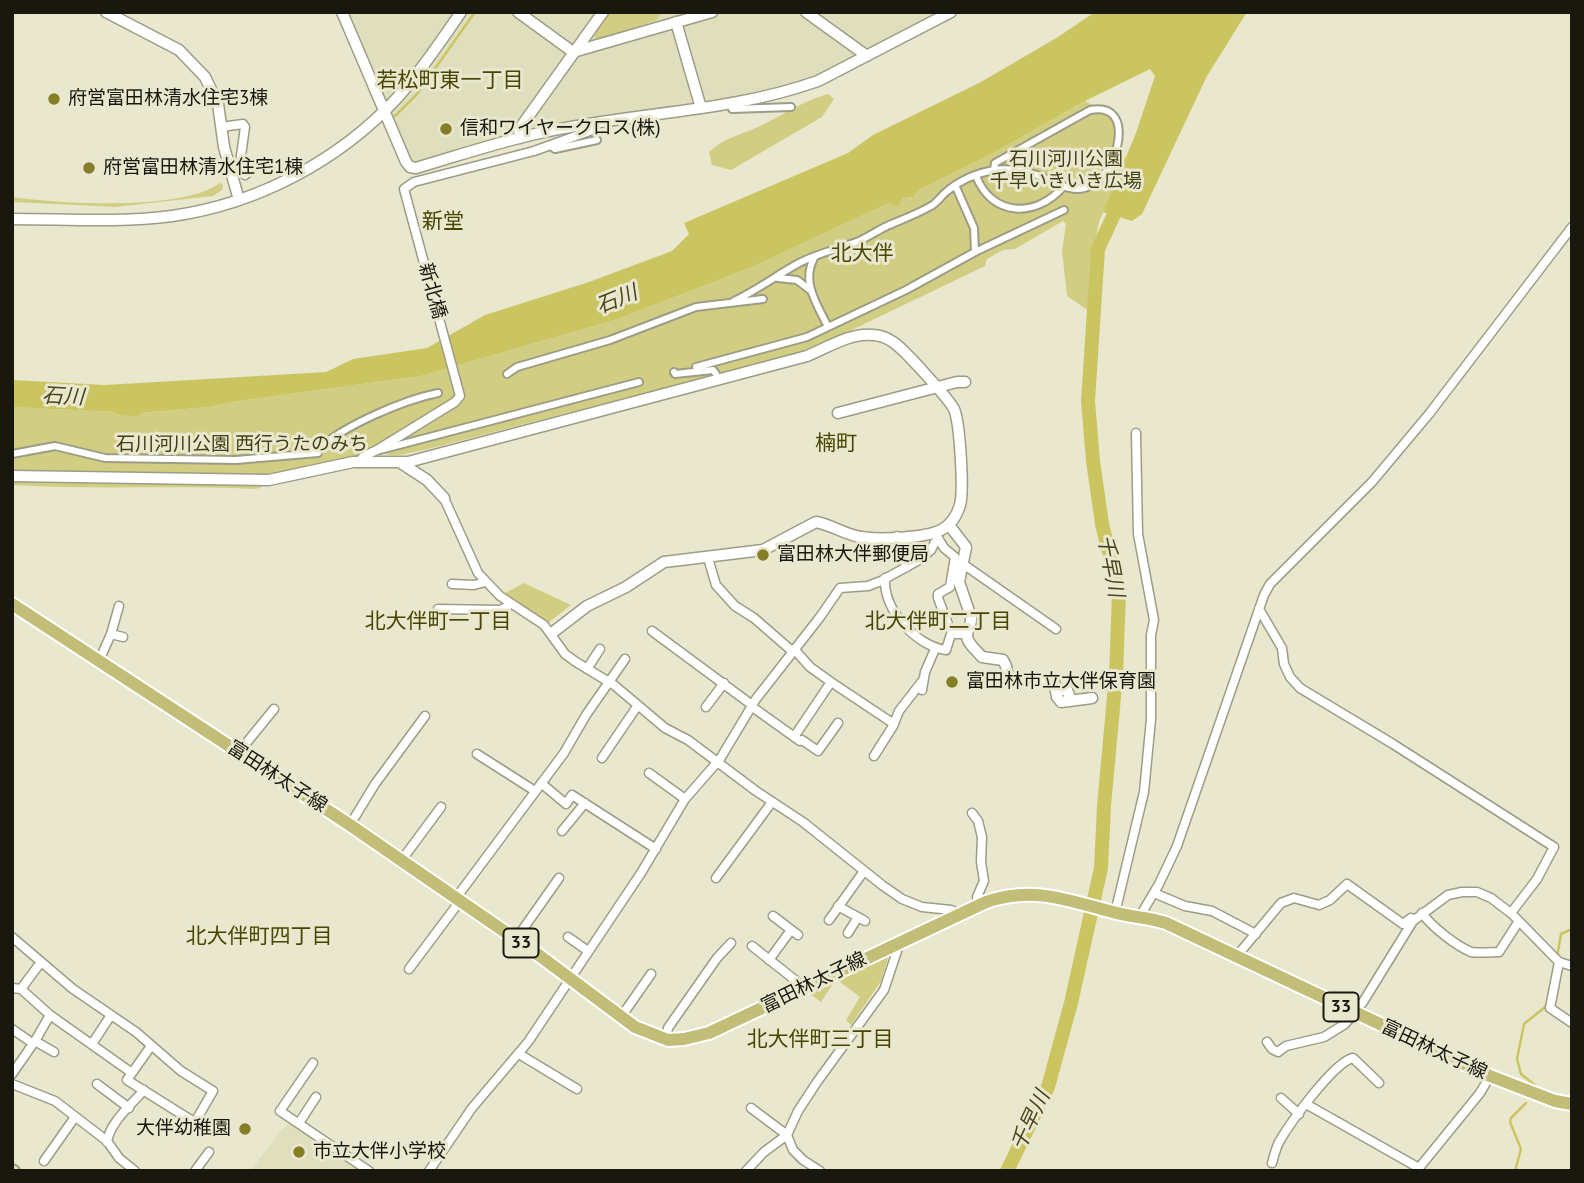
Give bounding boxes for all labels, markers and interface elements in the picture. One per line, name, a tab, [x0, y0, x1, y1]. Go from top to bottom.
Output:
district label: 若松町東一丁目	[377, 68, 523, 94]
place label: 府営富田林清水住宅3棟	[68, 88, 268, 110]
marker: 府営富田林清水住宅3棟	[46, 91, 62, 107]
place label: 信和ワイヤークロス(株)	[460, 118, 661, 140]
marker: 信和ワイヤークロス(株)	[438, 121, 454, 137]
park label: 石川河川公園 千早いきいき広場	[990, 149, 1142, 193]
place label: 府営富田林清水住宅1棟	[103, 157, 303, 179]
marker: 府営富田林清水住宅1棟	[81, 160, 97, 176]
district label: 新堂	[422, 209, 464, 235]
district label: 北大伴	[831, 241, 893, 267]
street label: 新北橋	[414, 261, 450, 321]
water label: 石川	[593, 280, 641, 320]
water label: 石川	[41, 383, 85, 411]
district label: 楠町	[815, 431, 857, 457]
park label: 石川河川公園 西行うたのみち	[116, 434, 368, 456]
water label: 千早川	[1092, 533, 1128, 599]
place label: 富田林大伴郵便局	[777, 544, 929, 566]
marker: 富田林大伴郵便局	[755, 547, 771, 563]
district label: 北大伴町一丁目	[365, 609, 511, 635]
district label: 北大伴町二丁目	[865, 609, 1011, 635]
place label: 富田林市立大伴保育園	[966, 671, 1156, 693]
marker: 富田林市立大伴保育園	[944, 674, 960, 690]
street label: 富田林太子線	[223, 736, 331, 818]
district label: 北大伴町四丁目	[186, 924, 332, 950]
road number: 33	[504, 928, 538, 958]
street label: 富田林太子線	[758, 948, 870, 1018]
road number: 33	[1324, 992, 1358, 1022]
street label: 富田林太子線	[1378, 1016, 1490, 1084]
district label: 北大伴町三丁目	[747, 1027, 893, 1053]
water label: 千早川	[1006, 1087, 1056, 1155]
place label: 大伴幼稚園	[136, 1118, 231, 1140]
marker: 大伴幼稚園	[237, 1121, 253, 1137]
place label: 市立大伴小学校	[313, 1141, 446, 1163]
marker: 市立大伴小学校	[291, 1144, 307, 1160]

